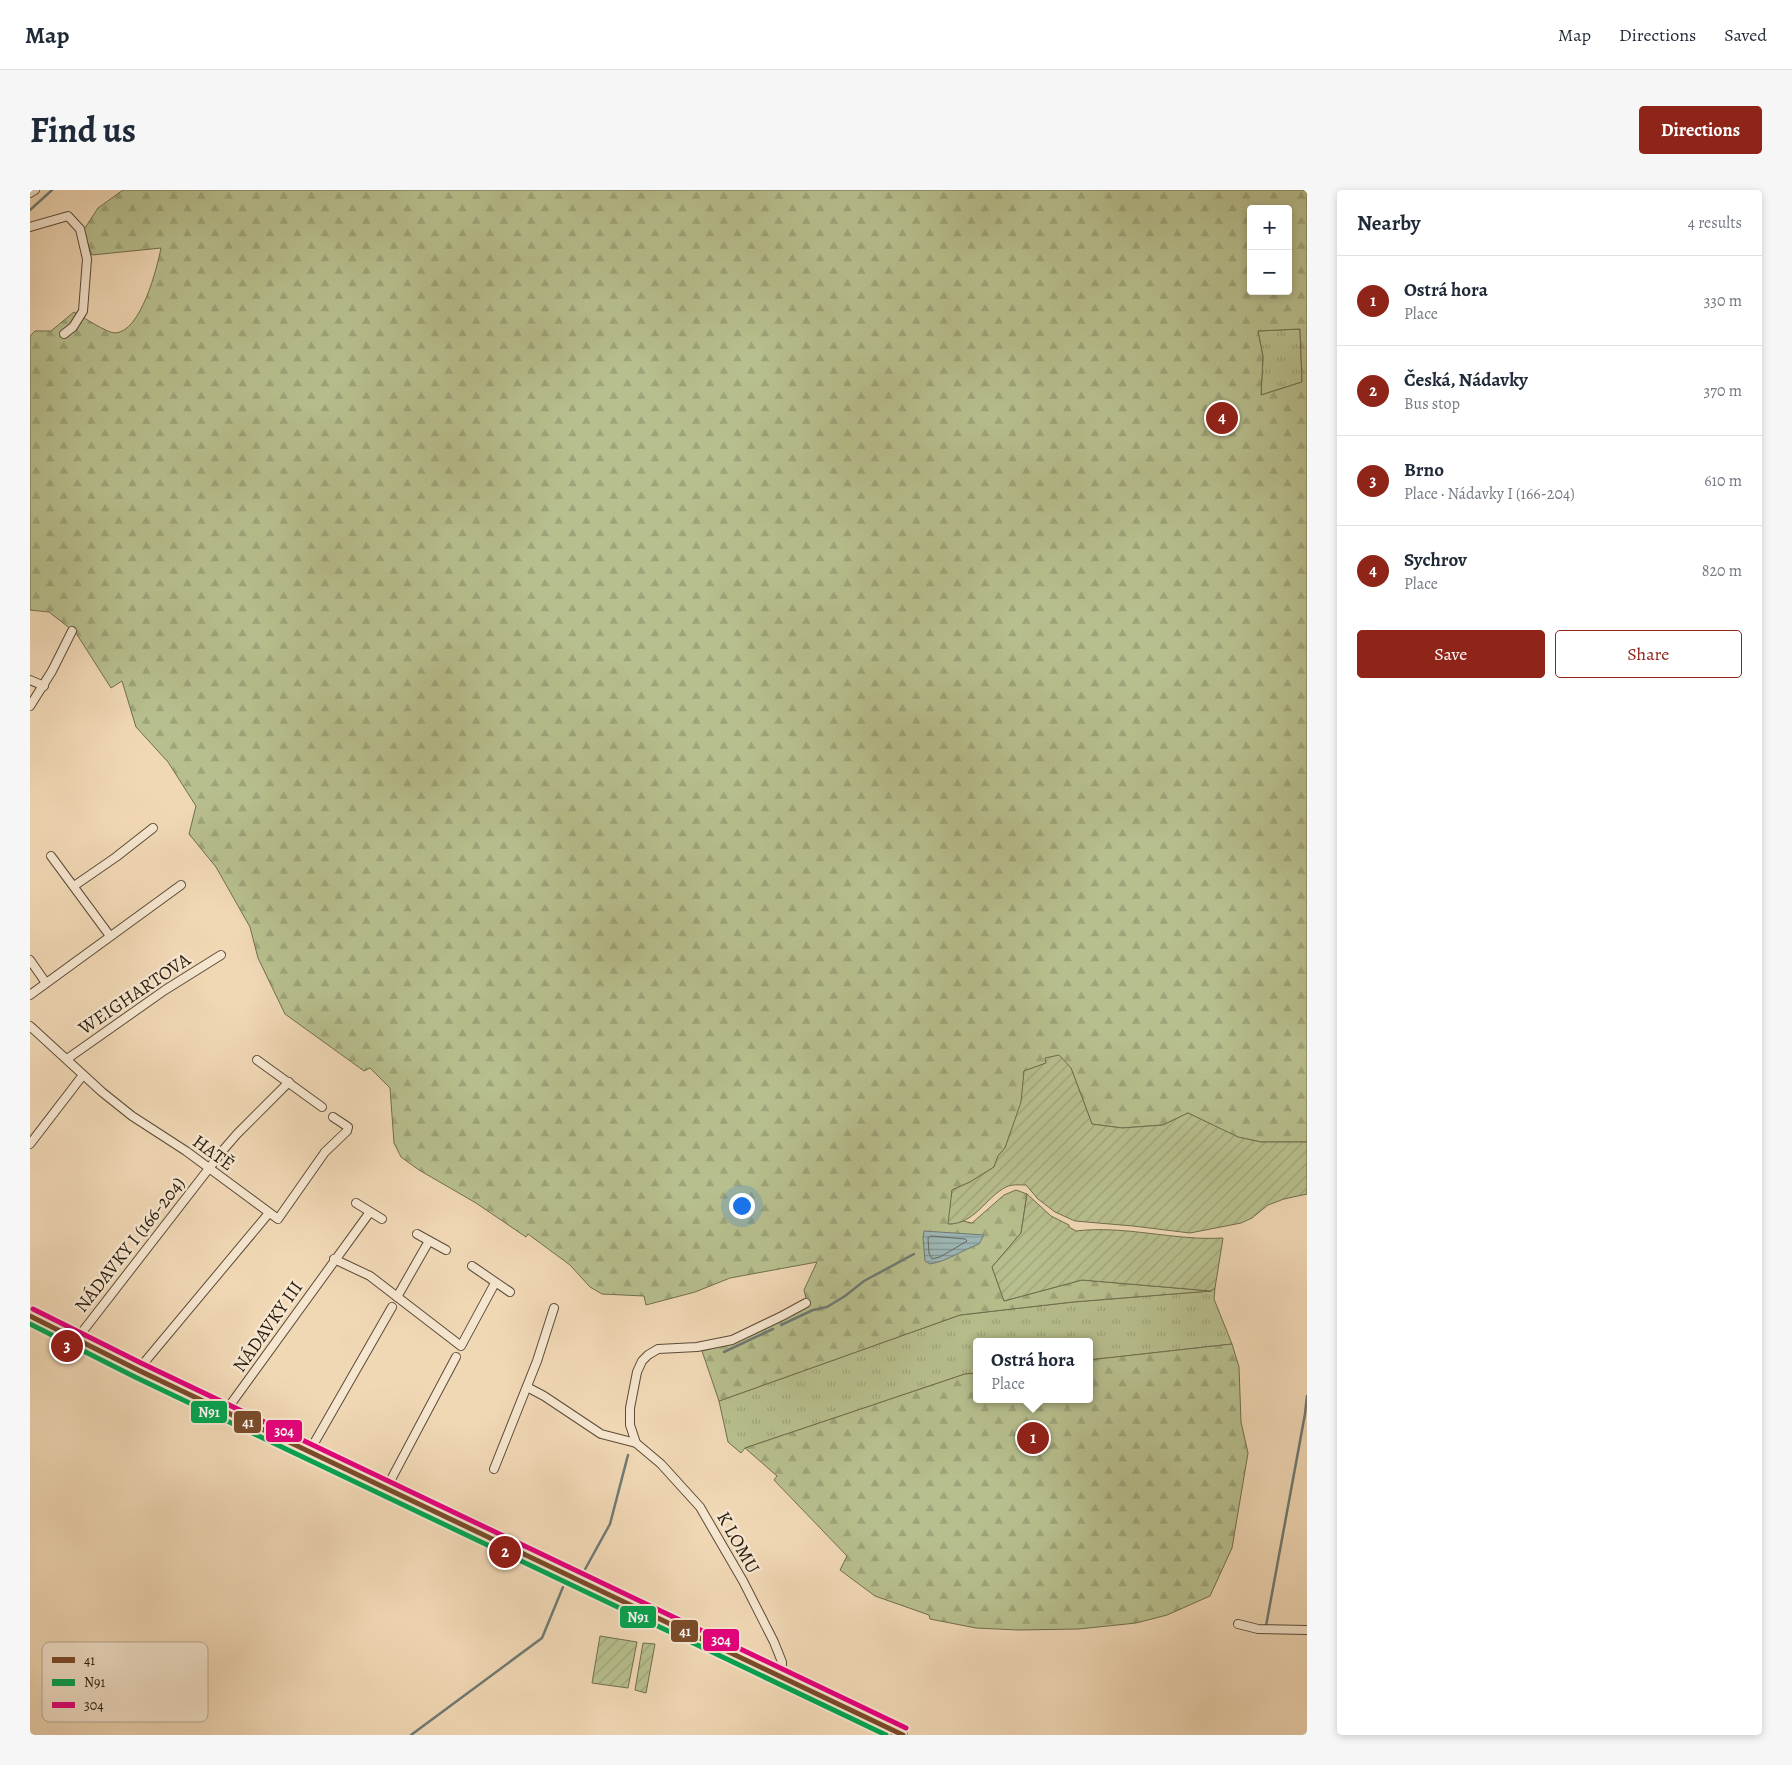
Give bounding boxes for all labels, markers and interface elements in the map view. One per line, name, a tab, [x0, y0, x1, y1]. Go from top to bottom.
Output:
text: Map	[25, 19, 69, 51]
text: Map	[1558, 23, 1591, 47]
text: Directions	[1619, 23, 1696, 47]
text: Saved	[1724, 23, 1767, 47]
text: Find us	[30, 106, 136, 154]
button: Directions	[1639, 106, 1762, 154]
map controls	[1247, 205, 1292, 295]
button: +	[1247, 205, 1292, 250]
text: Nearby	[1357, 209, 1420, 237]
text: 4 results	[1688, 212, 1742, 234]
button: −	[1247, 250, 1292, 295]
text: Ostrá hora	[1404, 277, 1488, 303]
text: 1	[1370, 290, 1376, 312]
text: 330 m	[1704, 290, 1742, 312]
text: Place	[1404, 303, 1438, 325]
text: Česká, Nádavky	[1404, 367, 1528, 393]
text: 2	[1369, 380, 1377, 402]
text: 370 m	[1704, 380, 1742, 402]
text: Bus stop	[1404, 393, 1460, 415]
pin: 4	[1206, 399, 1238, 437]
text: Brno	[1404, 457, 1444, 483]
text: 3	[1370, 470, 1376, 492]
text: 610 m	[1704, 470, 1742, 492]
text: Place · Nádavky I (166-204)	[1404, 483, 1575, 505]
text: Sychrov	[1404, 547, 1467, 573]
text: 4	[1369, 560, 1377, 582]
text: 820 m	[1702, 560, 1742, 582]
text: Place	[1404, 573, 1438, 595]
button: Save	[1357, 630, 1545, 678]
button: Share	[1555, 630, 1742, 678]
street label: WEIGHARTOVA	[73, 946, 196, 1041]
street label: HATĚ	[187, 1129, 240, 1177]
street label: NÁDAVKY I (166-204)	[69, 1171, 191, 1318]
your location	[729, 1193, 755, 1219]
street label: NÁDAVKY III	[227, 1276, 309, 1377]
pin: 3	[51, 1327, 83, 1365]
popup	[973, 1338, 1093, 1403]
text: Ostrá hora	[991, 1347, 1075, 1373]
text: Place	[991, 1373, 1025, 1395]
line badge: N91	[190, 1400, 228, 1424]
text: N91	[198, 1403, 220, 1422]
line badge: 41	[233, 1410, 262, 1434]
text: 41	[242, 1413, 254, 1432]
line badge: 304	[265, 1419, 303, 1443]
pin: 1	[1017, 1419, 1049, 1457]
text: 304	[274, 1422, 294, 1441]
street label: K LOMU	[710, 1507, 766, 1578]
pin: 2	[489, 1533, 521, 1571]
line badge: N91	[619, 1605, 657, 1629]
text: N91	[627, 1608, 649, 1627]
line badge: 41	[670, 1619, 699, 1643]
text: 41	[679, 1622, 691, 1641]
line badge: 304	[702, 1628, 740, 1652]
text: 304	[711, 1631, 731, 1650]
legend	[42, 1642, 208, 1722]
text: 41	[84, 1651, 95, 1670]
text: N91	[84, 1673, 105, 1692]
text: 304	[84, 1696, 104, 1715]

